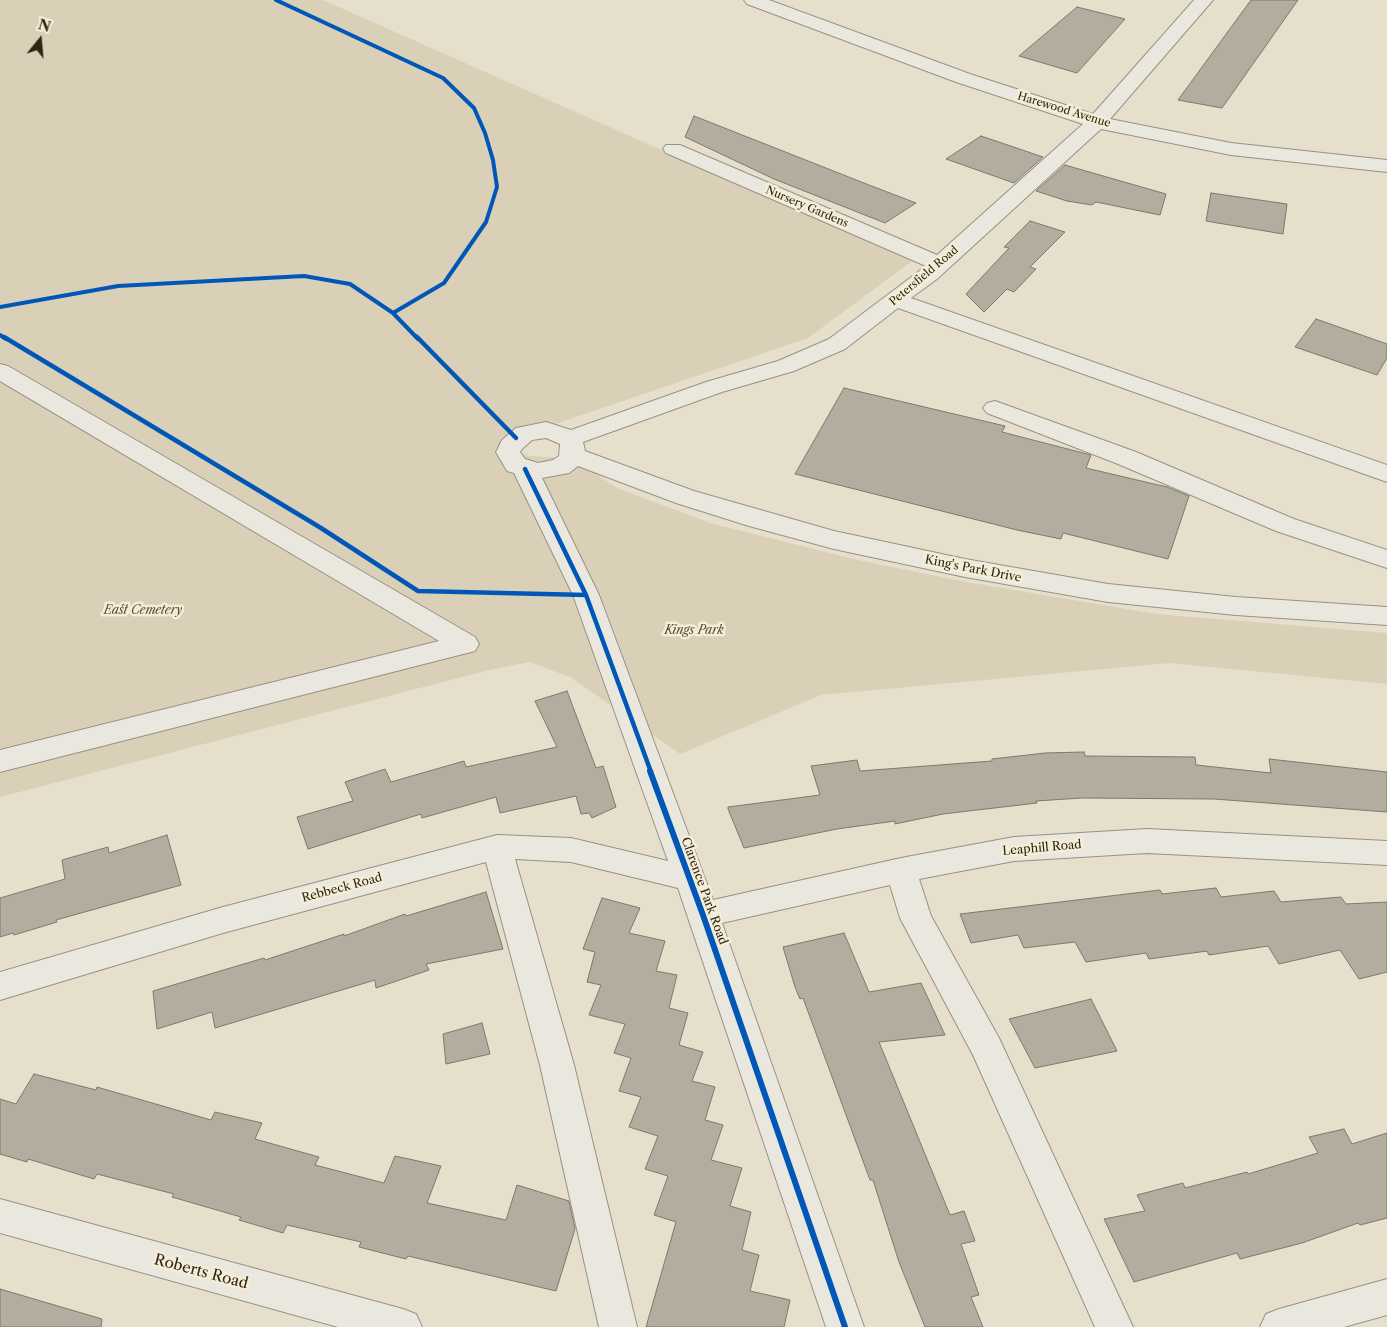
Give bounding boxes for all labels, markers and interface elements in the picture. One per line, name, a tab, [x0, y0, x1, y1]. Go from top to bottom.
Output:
north arrow	[15, 15, 65, 65]
text: N	[36, 15, 53, 36]
street label: Harewood Avenue	[1016, 90, 1112, 130]
street label: Nursery Gardens	[764, 184, 850, 230]
street label: Petersfield Road	[887, 243, 961, 309]
street label: King's Park Drive	[923, 553, 1023, 585]
park label: East Cemetery	[104, 604, 182, 618]
park label: Kings Park	[664, 624, 724, 638]
street label: Clarence Park Road	[678, 835, 730, 947]
street label: Leaphill Road	[1002, 837, 1082, 859]
street label: Rebbeck Road	[300, 870, 384, 906]
street label: Roberts Road	[152, 1251, 250, 1293]

